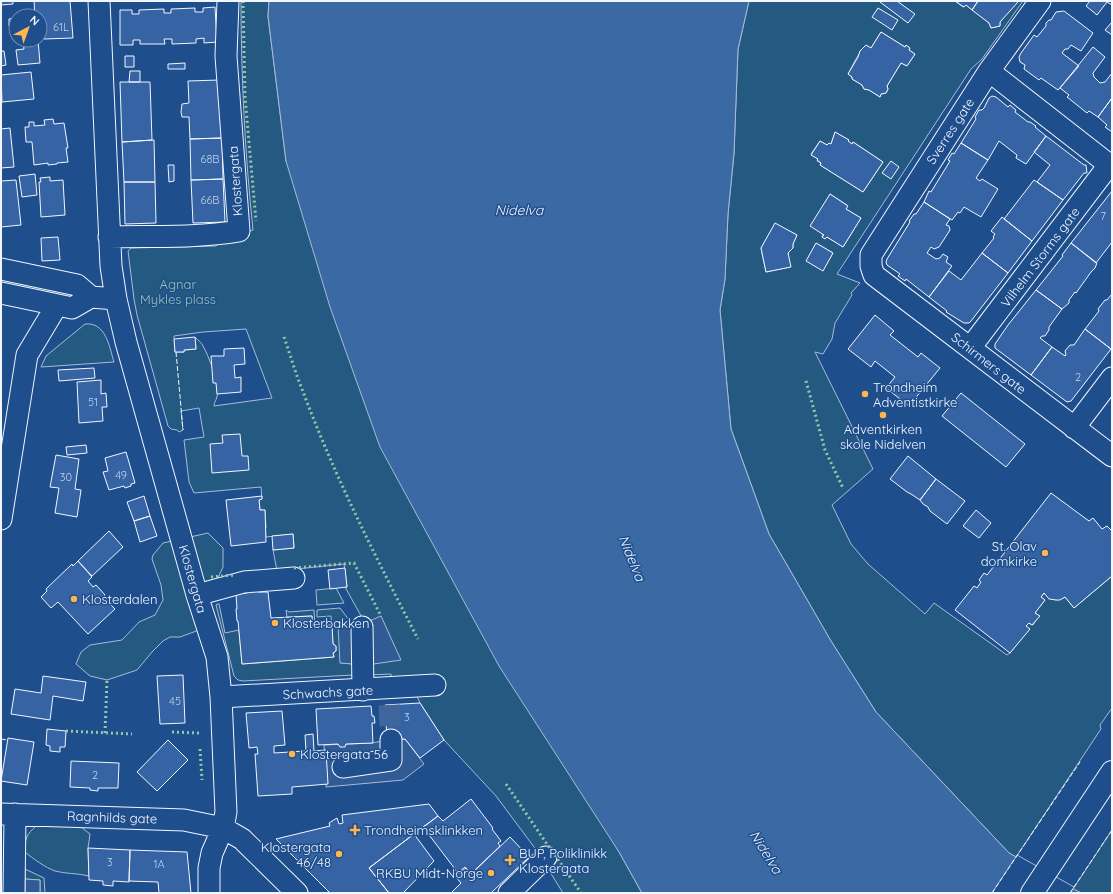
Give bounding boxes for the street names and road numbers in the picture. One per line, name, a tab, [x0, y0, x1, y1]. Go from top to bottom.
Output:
street label: Sverres gate	[923, 95, 977, 167]
street label: Klostergata	[225, 145, 245, 217]
street label: Vilhelm Storms gate	[997, 204, 1083, 310]
street label: Schirmers gate	[948, 329, 1030, 397]
street label: Klostergata	[176, 543, 210, 615]
street label: Schwachs gate	[282, 682, 374, 702]
street label: Ragnhilds gate	[67, 807, 157, 827]

